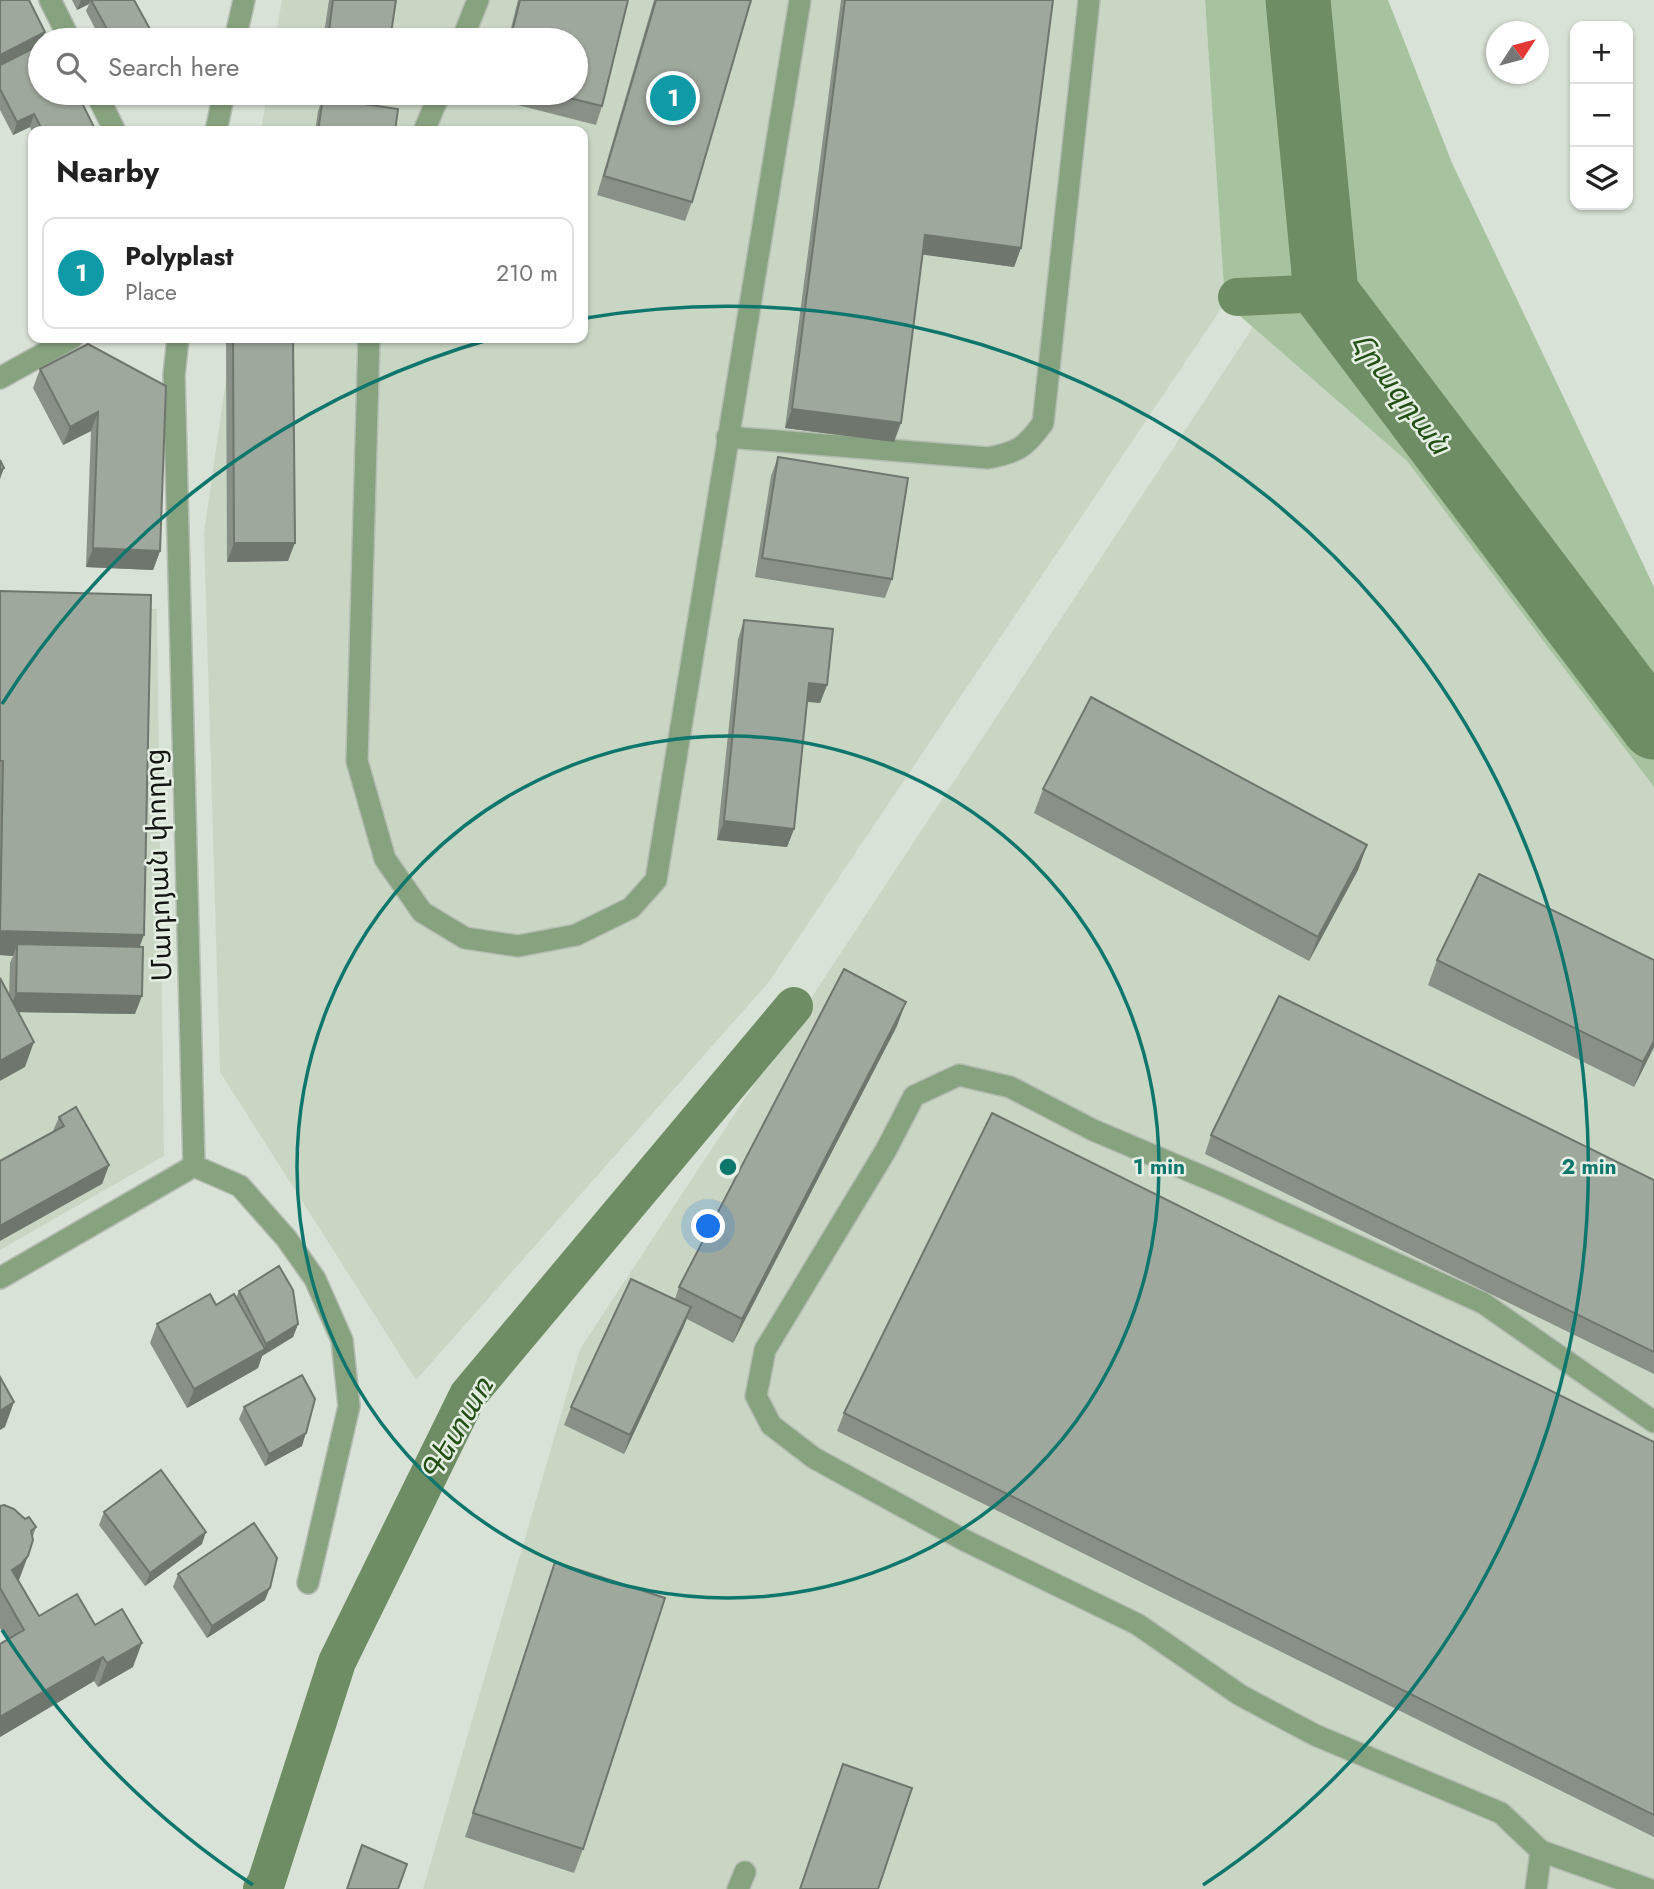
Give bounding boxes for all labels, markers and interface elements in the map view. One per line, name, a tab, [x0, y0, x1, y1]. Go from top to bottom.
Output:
north arrow	[1486, 21, 1549, 84]
map controls	[1570, 21, 1633, 210]
button: +	[1570, 21, 1633, 84]
search box	[28, 28, 588, 105]
icon: search	[52, 48, 90, 86]
text: Search here	[108, 48, 240, 86]
pin: 1	[650, 72, 696, 124]
button: −	[1570, 84, 1633, 147]
button: layers	[1570, 147, 1633, 210]
text: Nearby	[56, 150, 159, 193]
text: Polyplast	[125, 237, 234, 275]
text: 1	[75, 256, 87, 290]
text: 210 m	[496, 256, 558, 290]
text: Place	[125, 275, 177, 309]
water label: Հրազդան	[1341, 323, 1463, 465]
street label: Մադոյան փողոց	[133, 748, 183, 982]
text: 1 min	[1133, 1152, 1185, 1182]
text: 2 min	[1561, 1152, 1617, 1182]
centre of rings	[716, 1155, 740, 1179]
your location	[691, 1209, 725, 1243]
water label: Գետառ	[409, 1368, 504, 1489]

